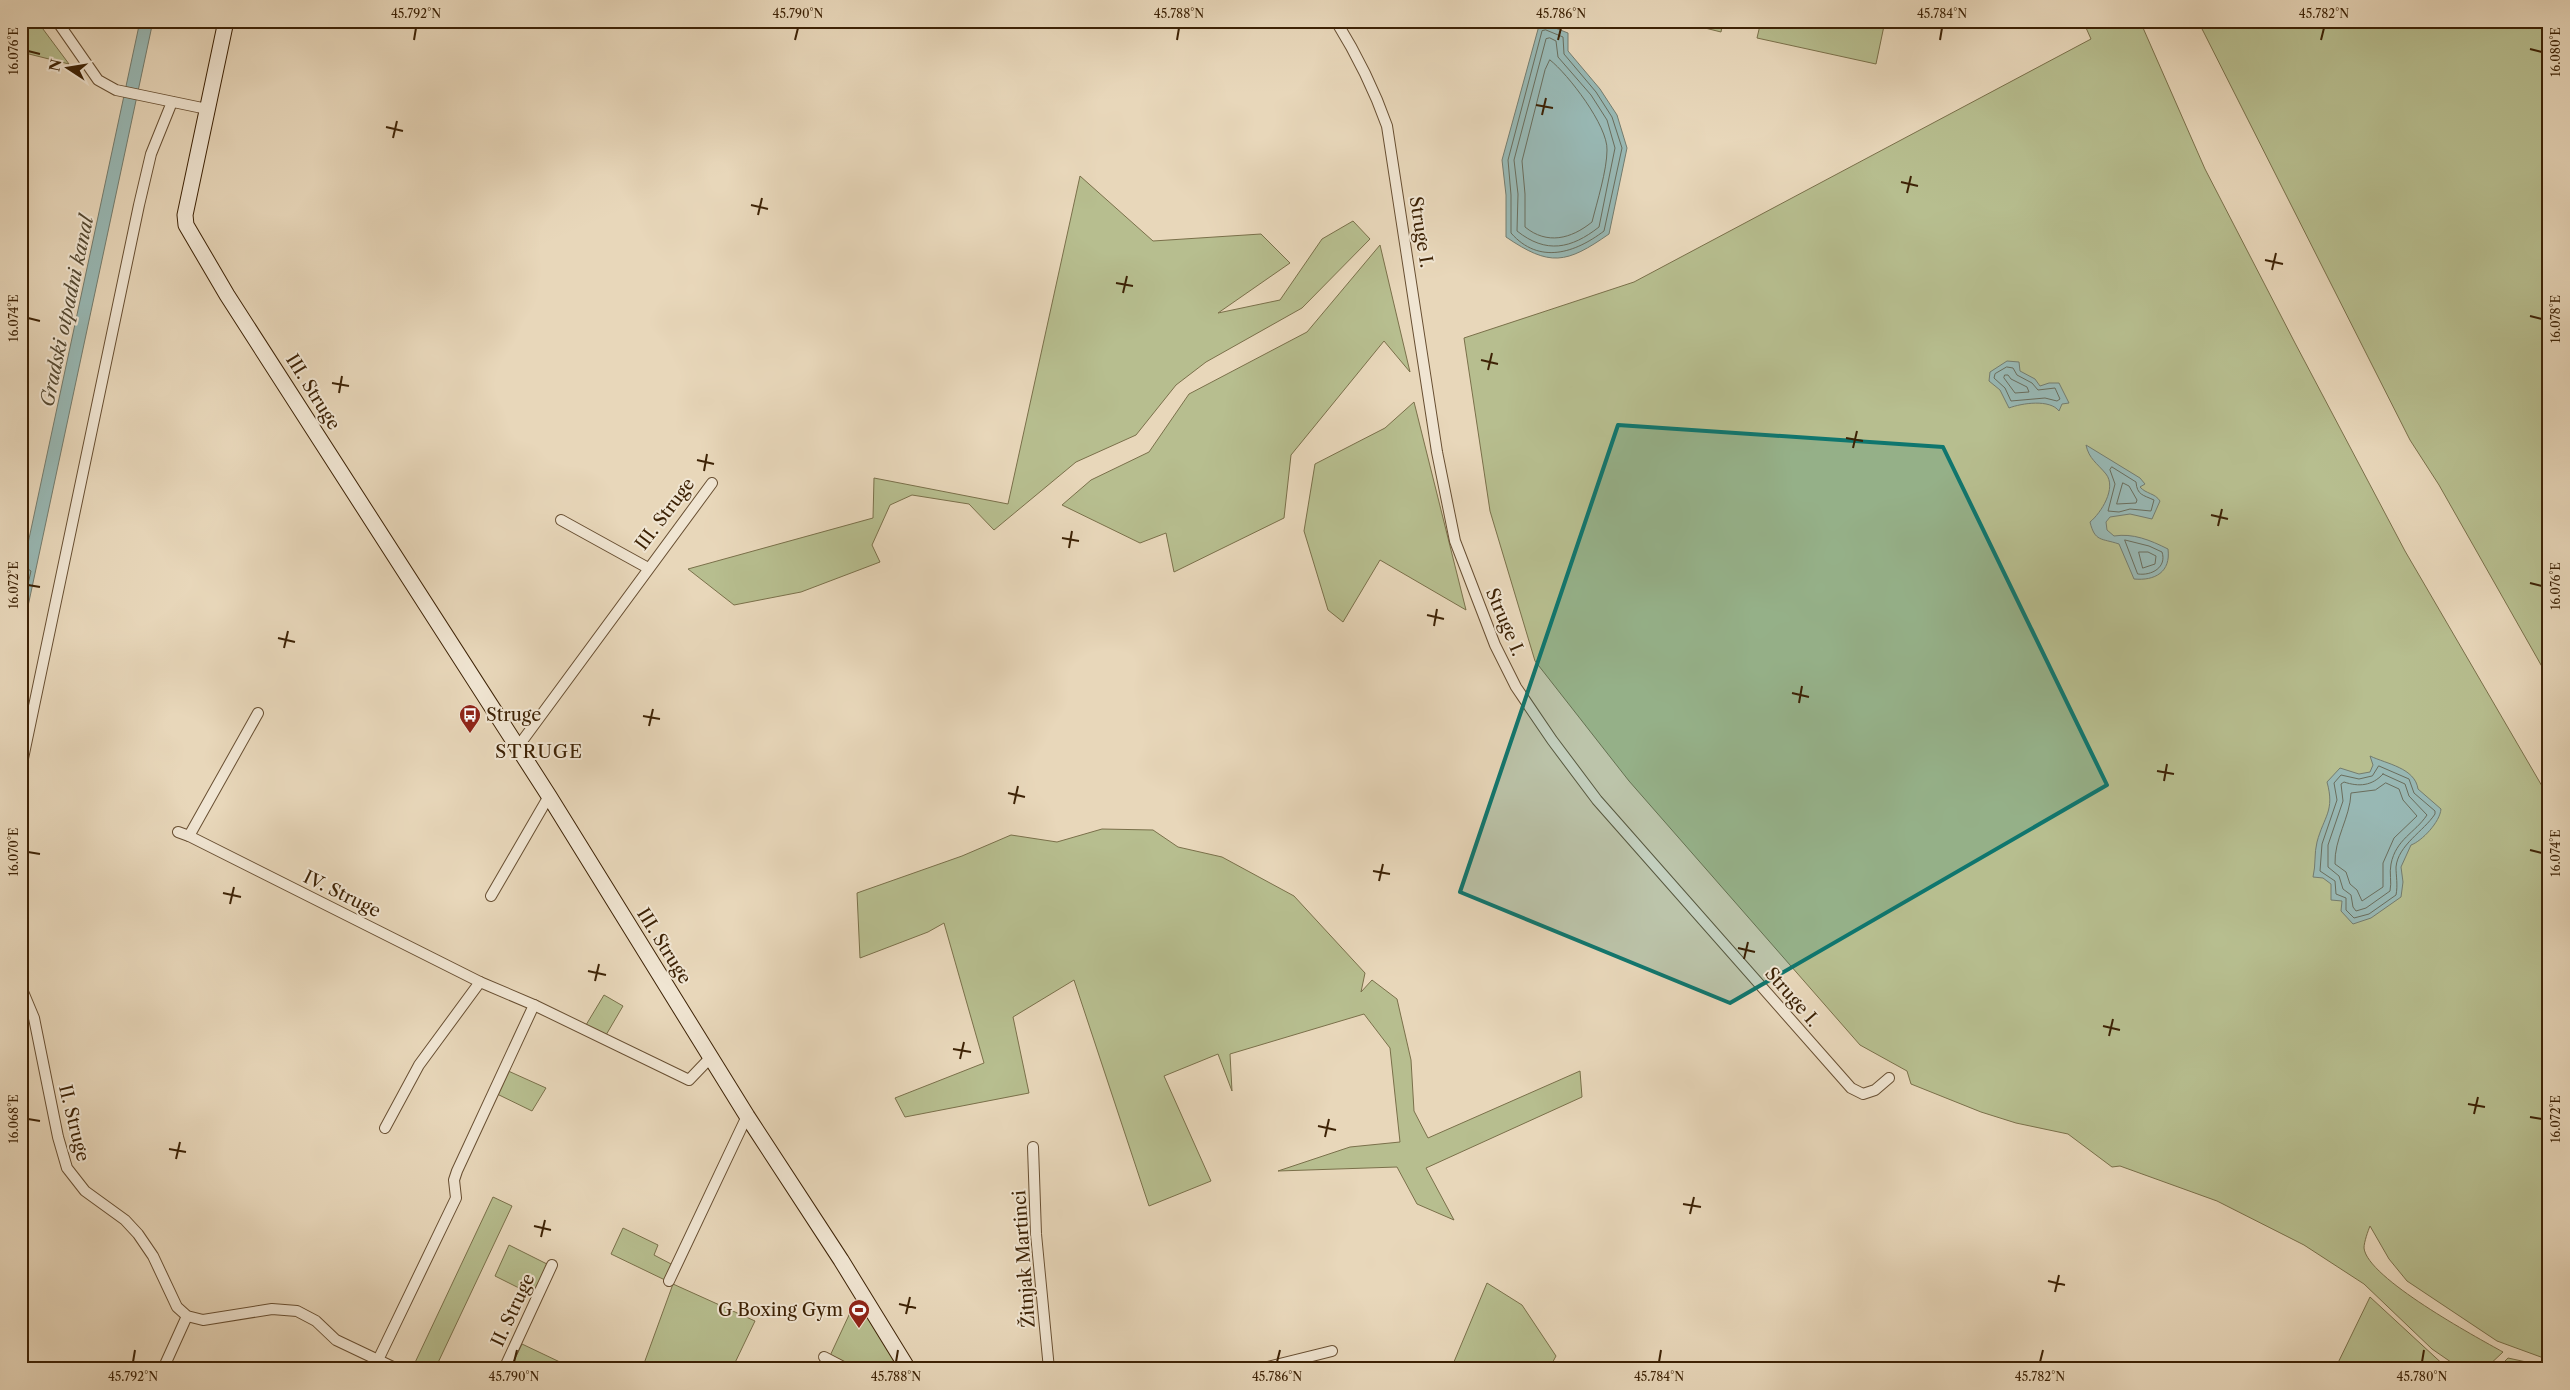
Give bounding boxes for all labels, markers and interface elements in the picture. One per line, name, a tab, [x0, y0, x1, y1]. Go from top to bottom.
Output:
text: 45.792°N	[391, 6, 441, 21]
text: 45.790°N	[773, 6, 824, 21]
text: 45.788°N	[1154, 6, 1204, 21]
text: 45.786°N	[1536, 6, 1586, 21]
text: 45.784°N	[1917, 6, 1967, 21]
text: 45.782°N	[2299, 6, 2349, 21]
text: 16.076°E	[6, 27, 21, 75]
text: 16.080°E	[2548, 27, 2563, 77]
north arrow	[42, 42, 92, 92]
text: N	[45, 57, 65, 73]
street label: Struge I.	[1405, 195, 1437, 269]
water label: Gradski otpadni kanal	[35, 211, 99, 409]
text: 16.074°E	[6, 294, 21, 342]
text: 16.078°E	[2548, 295, 2563, 343]
street label: III. Struge	[281, 350, 345, 434]
street label: III. Struge	[631, 473, 699, 555]
text: 16.072°E	[6, 561, 21, 609]
text: 16.076°E	[2548, 562, 2563, 610]
street label: Struge I.	[1481, 585, 1529, 659]
bus stop icon: Struge	[458, 703, 482, 734]
place label: Struge	[486, 704, 541, 726]
district label: STRUGE	[495, 740, 583, 763]
text: 16.070°E	[6, 828, 21, 876]
text: 16.074°E	[2548, 829, 2563, 877]
street label: IV. Struge	[300, 866, 384, 922]
street label: III. Struge	[632, 904, 696, 988]
street label: Struge I.	[1760, 963, 1824, 1031]
street label: II. Struge	[54, 1082, 94, 1164]
text: 16.068°E	[6, 1094, 21, 1144]
text: 16.072°E	[2548, 1095, 2563, 1143]
street label: Žitnjak Martinci	[1006, 1189, 1040, 1329]
street label: II. Struge	[486, 1270, 540, 1350]
sports icon: G Boxing Gym	[847, 1298, 871, 1329]
place label: G Boxing Gym	[718, 1299, 843, 1321]
text: 45.792°N	[108, 1369, 158, 1384]
text: 45.790°N	[489, 1369, 540, 1384]
text: 45.788°N	[871, 1369, 921, 1384]
text: 45.786°N	[1252, 1369, 1302, 1384]
text: 45.784°N	[1634, 1369, 1684, 1384]
text: 45.782°N	[2015, 1369, 2065, 1384]
text: 45.780°N	[2397, 1369, 2448, 1384]

